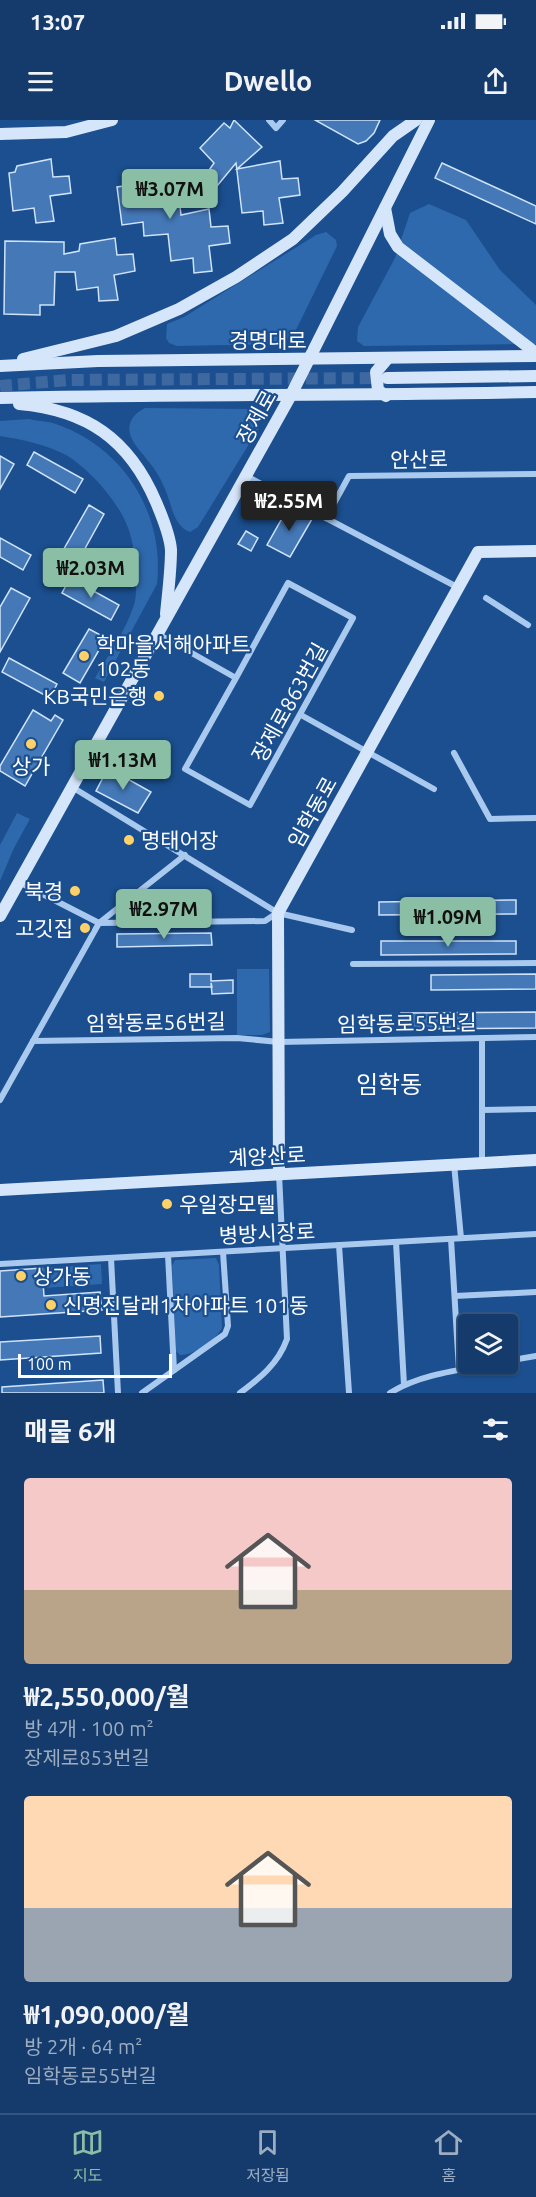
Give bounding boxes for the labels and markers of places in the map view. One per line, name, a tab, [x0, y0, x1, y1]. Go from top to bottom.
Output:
pin: ₩3.07M	[121, 169, 219, 220]
pin: ₩2.55M	[240, 481, 338, 532]
pin: ₩2.03M	[42, 548, 140, 599]
place label: 학마을서해아파트 102동	[96, 632, 251, 680]
marker: 학마을서해아파트 102동	[77, 649, 91, 663]
place label: KB국민은행	[44, 684, 147, 708]
marker: KB국민은행	[152, 689, 166, 703]
marker: 상가	[24, 737, 38, 751]
pin: ₩1.13M	[74, 740, 172, 791]
place label: 상가	[12, 754, 50, 778]
place label: 명태어장	[141, 828, 218, 852]
marker: 명태어장	[122, 833, 136, 847]
place label: 북경	[24, 879, 63, 903]
marker: 북경	[68, 884, 82, 898]
pin: ₩2.97M	[115, 889, 213, 940]
pin: ₩1.09M	[399, 897, 497, 948]
place label: 고깃집	[15, 916, 73, 940]
marker: 고깃집	[78, 921, 92, 935]
place label: 우일장모텔	[179, 1192, 276, 1216]
marker: 우일장모텔	[160, 1197, 174, 1211]
place label: 상가동	[33, 1264, 91, 1288]
marker: 상가동	[14, 1269, 28, 1283]
place label: 신명진달래1차아파트 101동	[63, 1293, 308, 1317]
marker: 신명진달래1차아파트 101동	[44, 1298, 58, 1312]

